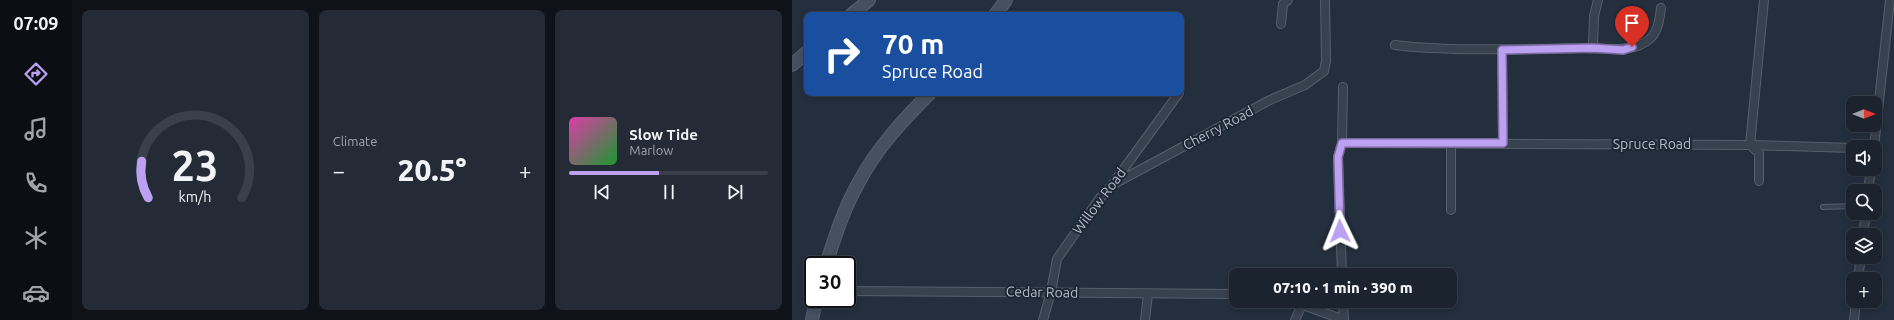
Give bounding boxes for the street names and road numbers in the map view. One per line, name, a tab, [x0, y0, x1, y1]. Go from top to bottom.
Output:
street label: Cherry Road	[1180, 103, 1256, 153]
street label: Spruce Road	[1613, 136, 1691, 152]
street label: Willow Road	[1069, 165, 1129, 237]
street label: Cedar Road	[1006, 283, 1078, 301]

